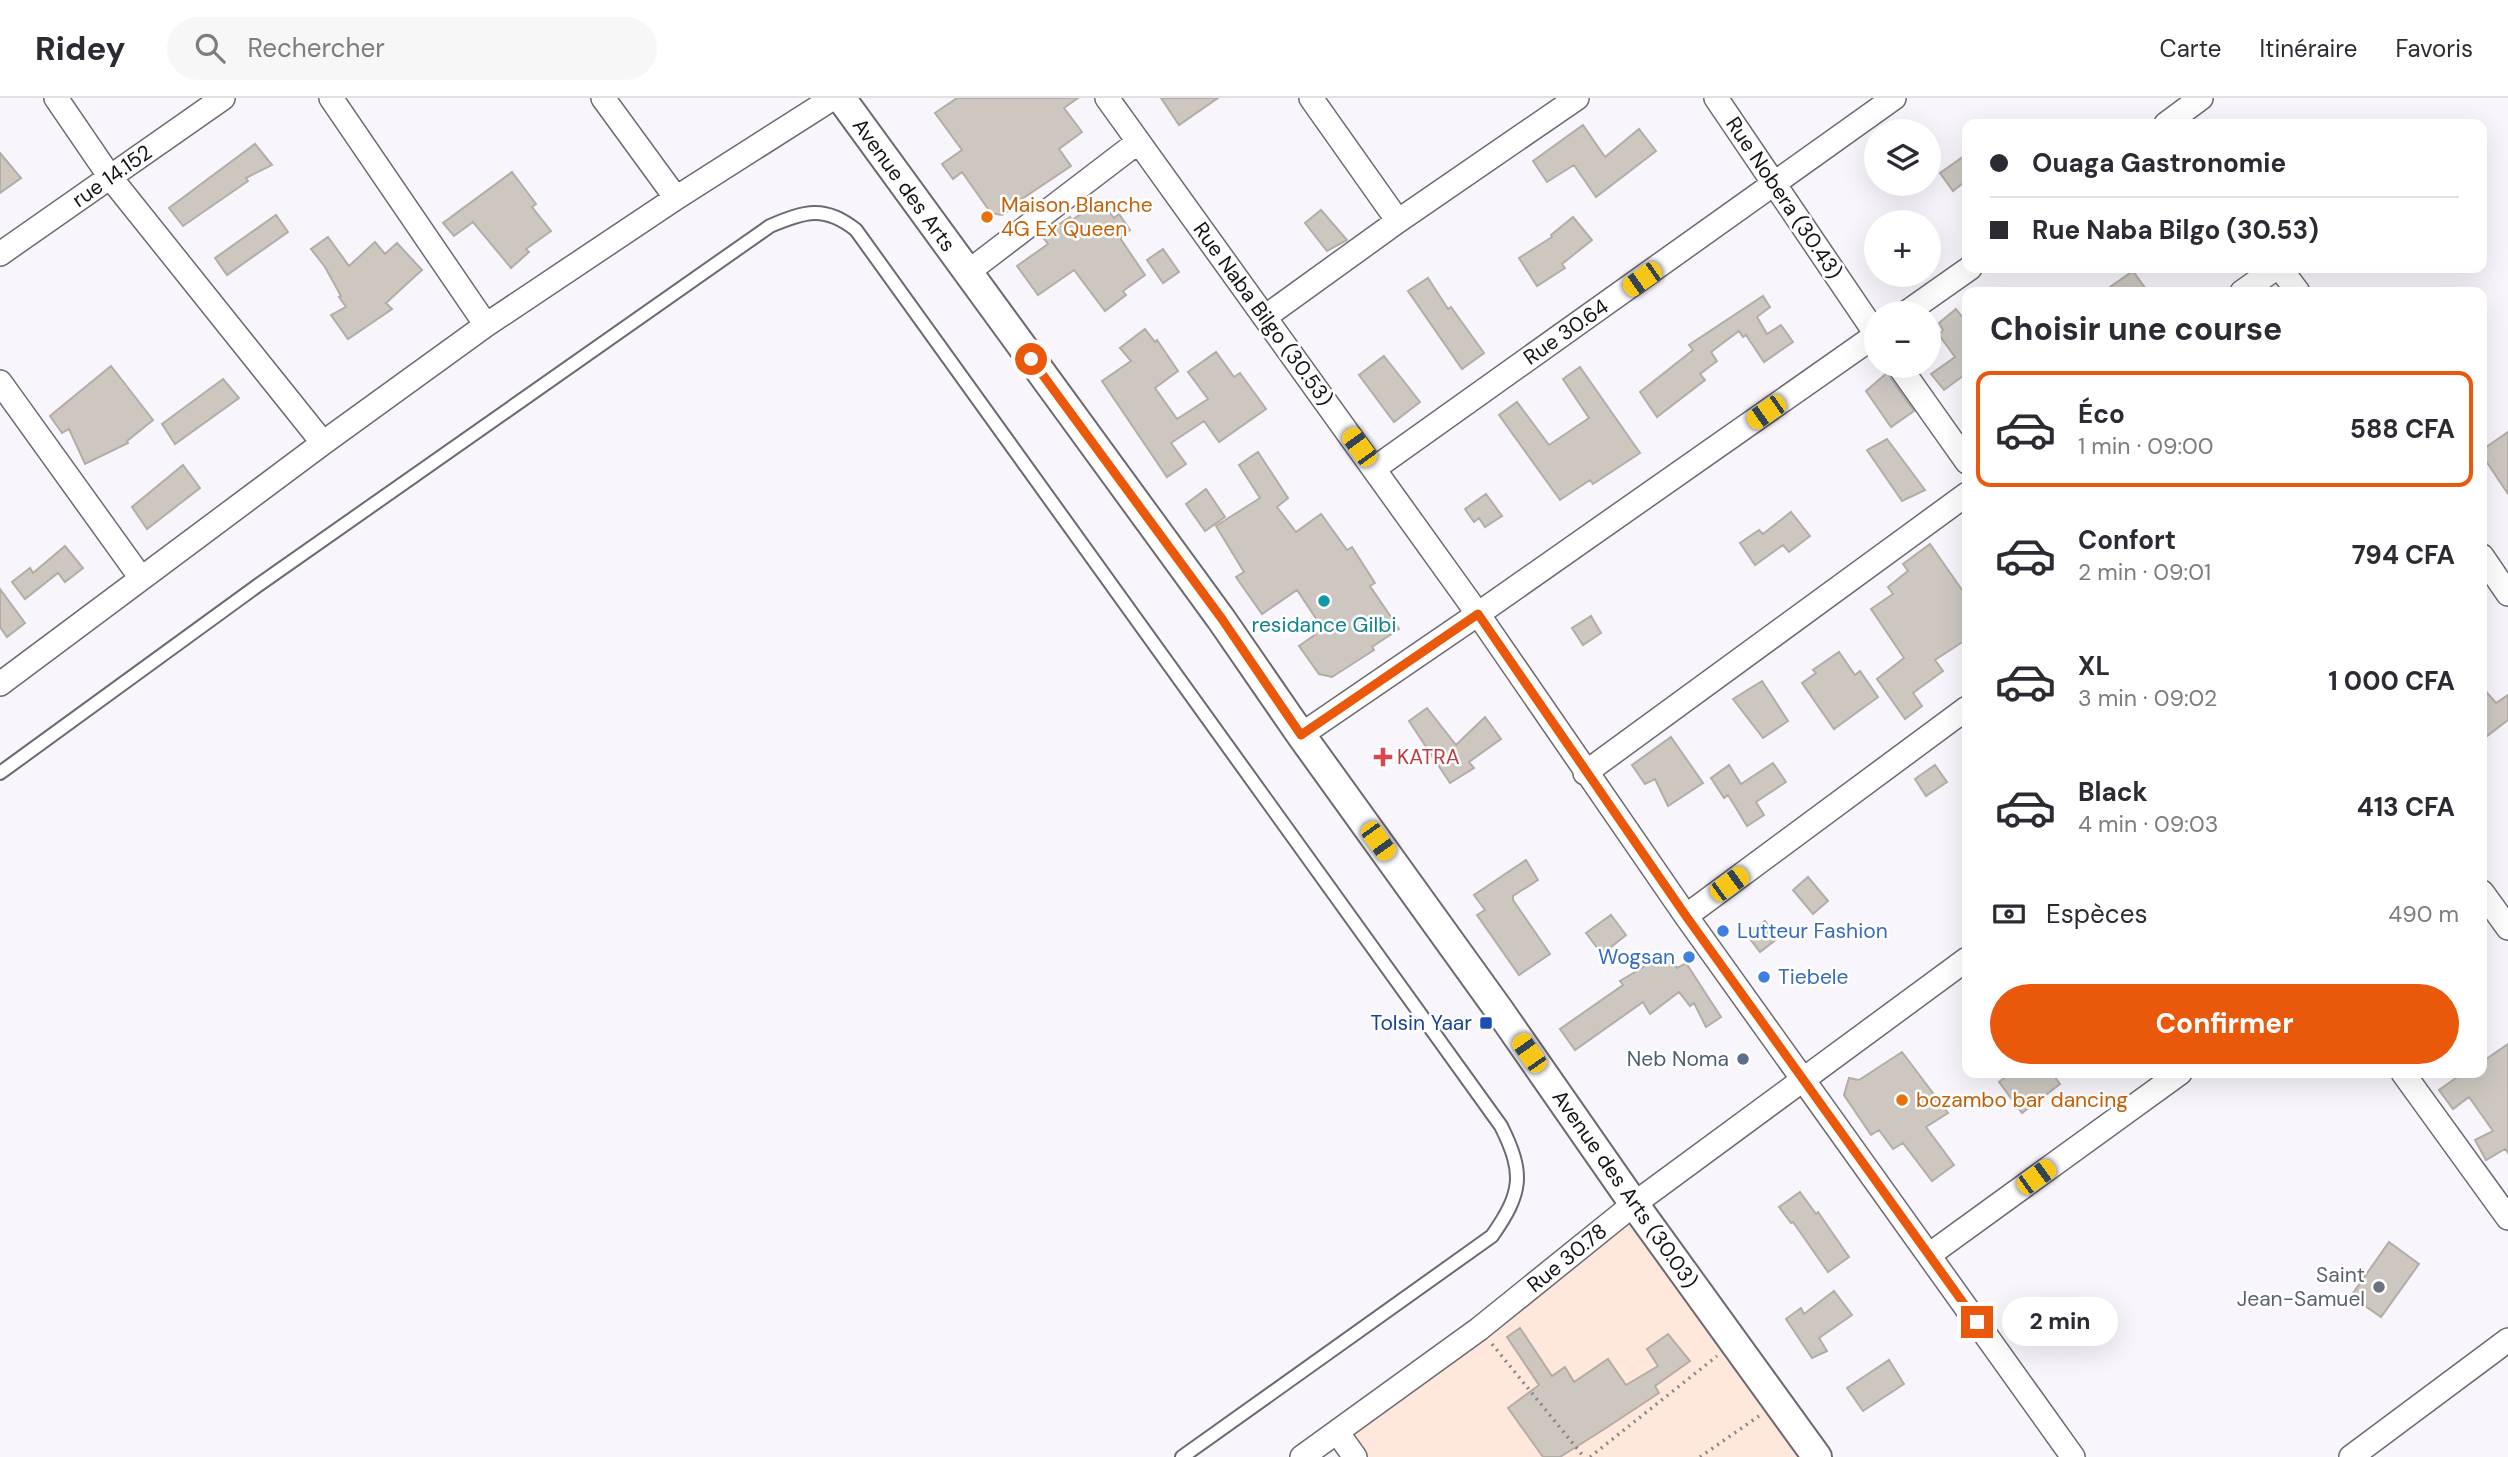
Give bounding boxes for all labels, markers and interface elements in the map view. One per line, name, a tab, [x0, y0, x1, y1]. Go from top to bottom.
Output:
search box	[167, 17, 657, 80]
text: Ridey	[35, 27, 125, 70]
icon: search	[191, 29, 229, 67]
text: Rechercher	[247, 31, 385, 65]
text: Carte	[2160, 33, 2221, 64]
text: Itinéraire	[2259, 33, 2357, 64]
text: Favoris	[2395, 33, 2473, 64]
street label: Rue Nobera (30.43)	[1719, 112, 1849, 284]
street label: Avenue des Arts	[846, 113, 962, 257]
map controls	[1864, 119, 1941, 378]
button: layers	[1864, 119, 1941, 196]
street label: rue 14.152	[67, 138, 157, 214]
text: Ouaga Gastronomie	[2032, 146, 2286, 180]
place label: Maison Blanche 4G Ex Queen	[1001, 191, 1153, 243]
marker: Maison Blanche 4G Ex Queen	[979, 209, 995, 225]
button: +	[1864, 210, 1941, 287]
text: Rue Naba Bilgo (30.53)	[2032, 213, 2319, 247]
street label: Rue Naba Bilgo (30.53)	[1187, 216, 1339, 412]
car	[1619, 258, 1666, 300]
street label: Rue 30.64	[1518, 292, 1614, 371]
button: −	[1864, 301, 1941, 378]
text: Choisir une course	[1990, 308, 2282, 350]
route start	[1015, 343, 1047, 375]
car	[1743, 391, 1790, 433]
text: Éco	[2078, 397, 2125, 431]
icon: car	[1994, 398, 2057, 461]
text: 588 CFA	[2350, 412, 2455, 446]
car	[1339, 424, 1380, 470]
text: 1 min · 09:00	[2078, 431, 2214, 461]
text: Confort	[2078, 523, 2176, 557]
icon: car	[1994, 524, 2057, 587]
text: 794 CFA	[2352, 538, 2455, 572]
text: 2 min · 09:01	[2078, 557, 2211, 587]
marker: residance Gilbi	[1316, 593, 1332, 609]
place label: residance Gilbi	[1252, 611, 1396, 639]
text: XL	[2078, 649, 2110, 683]
icon: car	[1994, 650, 2057, 713]
text: 1 000 CFA	[2328, 664, 2455, 698]
text: 3 min · 09:02	[2078, 683, 2217, 713]
place label: KATRA	[1397, 743, 1460, 771]
marker: KATRA	[1375, 749, 1391, 765]
text: Black	[2078, 775, 2148, 809]
icon: car	[1994, 776, 2057, 839]
text: 413 CFA	[2357, 790, 2455, 824]
text: 4 min · 09:03	[2078, 809, 2218, 839]
car	[1358, 818, 1399, 864]
car	[1706, 863, 1753, 905]
icon: cash	[1990, 895, 2028, 933]
text: Espèces	[2046, 897, 2147, 931]
text: 490 m	[2388, 899, 2459, 929]
place label: Lutteur Fashion	[1737, 917, 1888, 945]
marker: Lutteur Fashion	[1715, 923, 1731, 939]
place label: Wogsan	[1598, 943, 1675, 971]
marker: Wogsan	[1681, 949, 1697, 965]
place label: Tiebele	[1778, 963, 1849, 991]
marker: Tiebele	[1756, 969, 1772, 985]
button: Confirmer	[1990, 984, 2459, 1064]
place label: Tolsin Yaar	[1370, 1009, 1472, 1037]
marker: Tolsin Yaar	[1478, 1015, 1494, 1031]
car	[1509, 1030, 1550, 1076]
place label: Neb Noma	[1627, 1045, 1729, 1073]
marker: Neb Noma	[1735, 1051, 1751, 1067]
street label: Avenue des Arts (30.03)	[1546, 1084, 1704, 1294]
place label: bozambo bar dancing	[1916, 1086, 2128, 1114]
marker: bozambo bar dancing	[1894, 1092, 1910, 1108]
car	[2013, 1156, 2060, 1198]
street label: Rue 30.78	[1521, 1217, 1613, 1299]
place label: Saint Jean-Samuel	[2237, 1261, 2365, 1313]
marker: Saint Jean-Samuel	[2371, 1279, 2387, 1295]
callout: 2 min	[2002, 1298, 2117, 1346]
route end	[1961, 1306, 1993, 1338]
text: 2 min	[2030, 1306, 2090, 1336]

